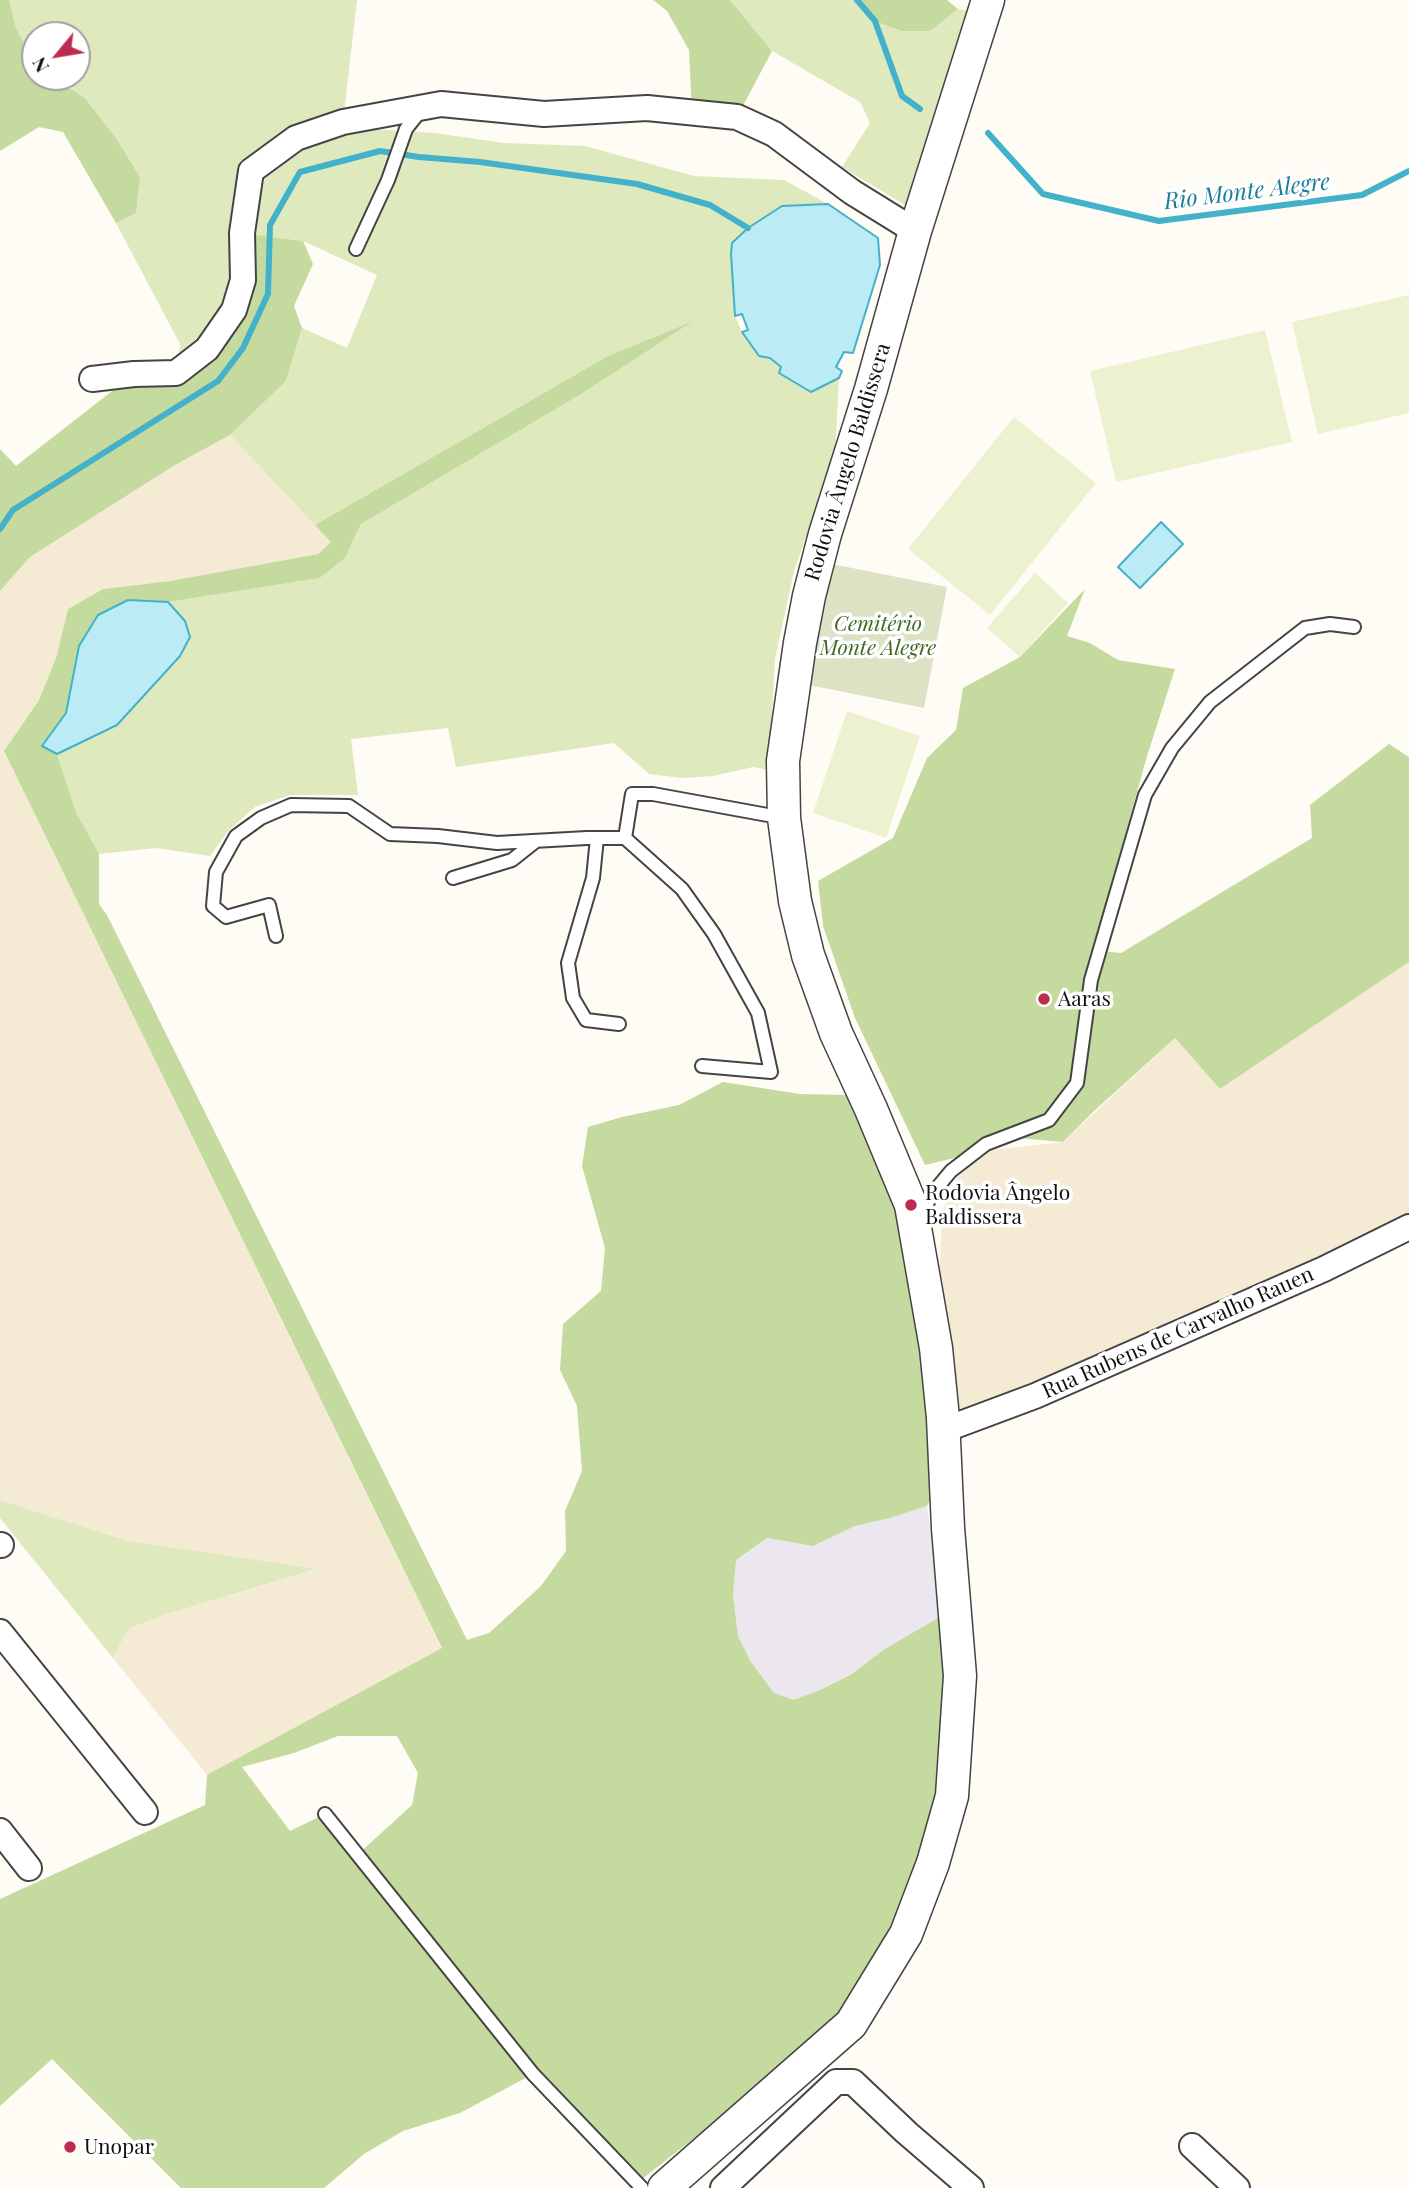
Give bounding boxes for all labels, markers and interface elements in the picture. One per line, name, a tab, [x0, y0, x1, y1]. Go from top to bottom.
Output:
north arrow	[21, 21, 91, 91]
text: N	[25, 53, 54, 78]
water label: Rio Monte Alegre	[1163, 168, 1331, 216]
street label: Rodovia Ângelo Baldissera	[800, 340, 896, 584]
park label: Cemitério Monte Alegre	[820, 611, 936, 661]
place label: Aaras	[1058, 986, 1111, 1012]
marker: Aaras	[1036, 991, 1052, 1007]
place label: Rodovia Ângelo Baldissera	[925, 1180, 1070, 1230]
marker: Rodovia Ângelo Baldissera	[903, 1197, 919, 1213]
street label: Rua Rubens de Carvalho Rauen	[1038, 1262, 1318, 1404]
place label: Unopar	[84, 2134, 154, 2160]
marker: Unopar	[62, 2139, 78, 2155]

